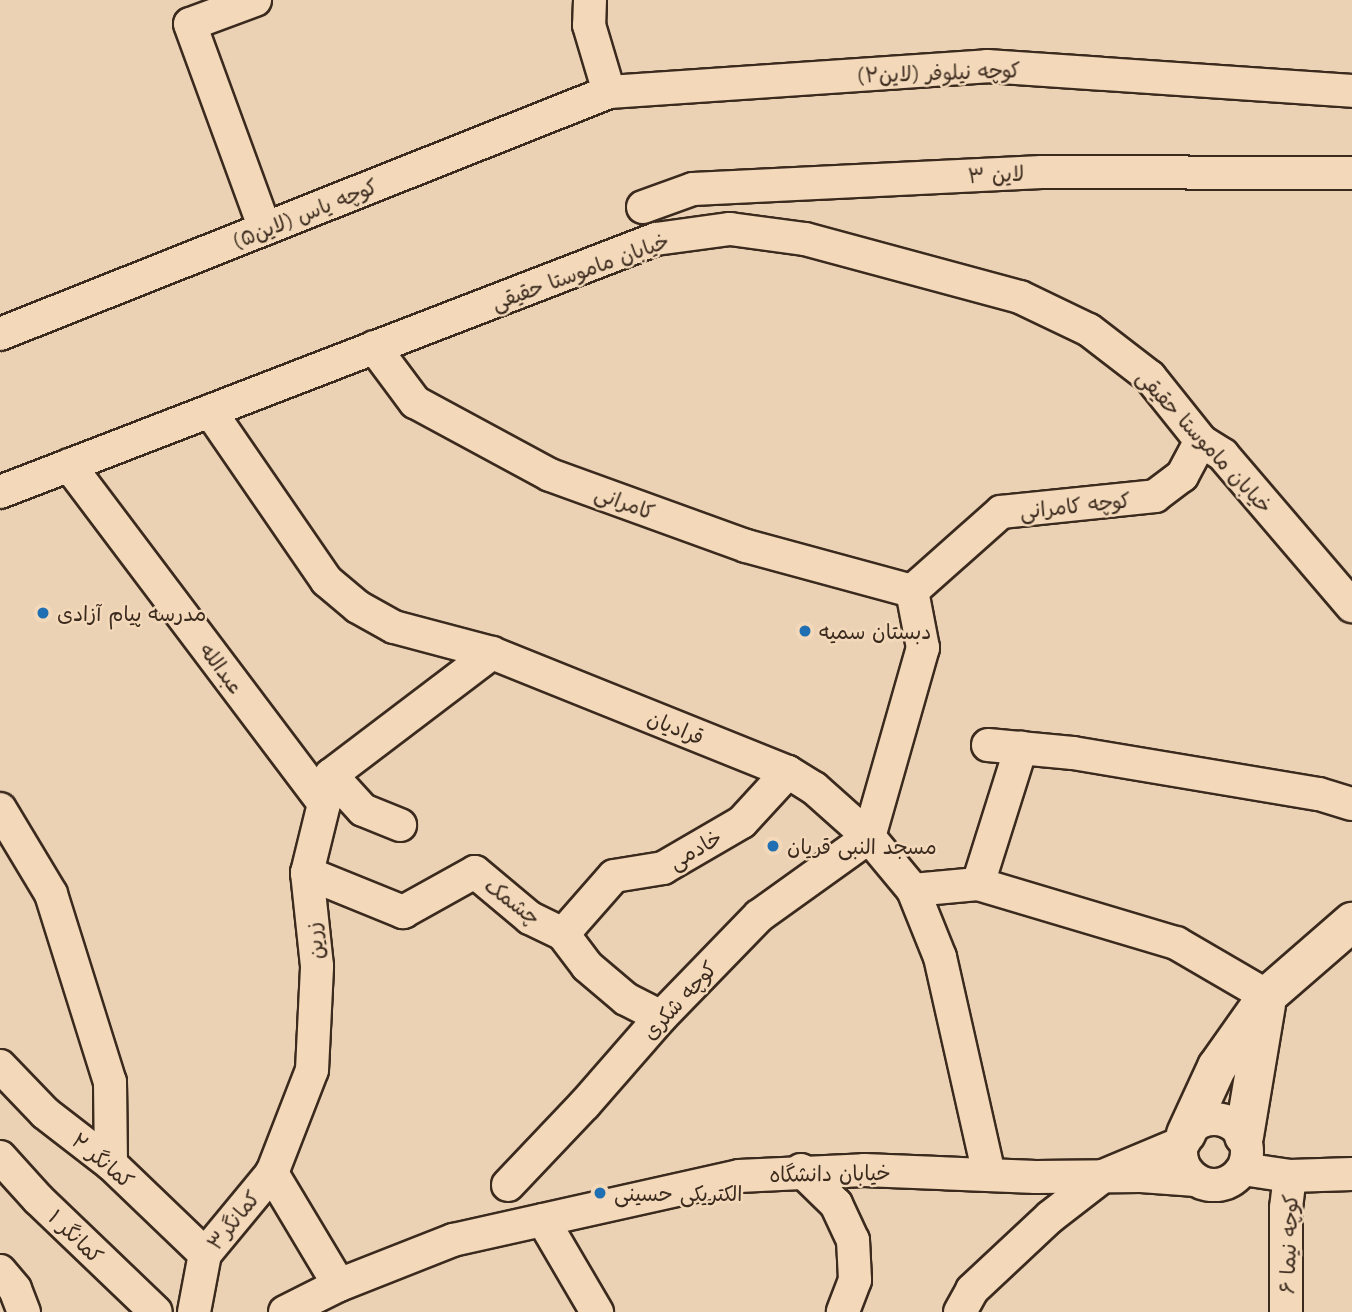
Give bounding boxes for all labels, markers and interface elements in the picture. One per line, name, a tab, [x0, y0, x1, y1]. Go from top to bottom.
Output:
street label: کوچه نیلوفر (لاین۲)	[857, 57, 1021, 87]
street label: لاین ۳	[967, 160, 1025, 188]
street label: کوچه یاس (لاین۵)	[229, 173, 381, 253]
street label: خیابان ماموستا حقیقی	[488, 227, 672, 315]
street label: خیابان ماموستا حقیقی	[1132, 364, 1278, 518]
street label: کامرانی	[592, 480, 658, 524]
street label: کوچه کامرانی	[1018, 487, 1132, 523]
place label: مدرسه پیام آزادی	[57, 600, 206, 626]
marker: مدرسه پیام آزادی	[35, 605, 51, 621]
place label: دبستان سمیه	[819, 618, 931, 644]
marker: دبستان سمیه	[797, 623, 813, 639]
street label: عبدالله	[195, 638, 249, 698]
street label: قرادیان	[644, 704, 708, 750]
street label: خادمی	[664, 824, 726, 874]
place label: مسجد النبی قریان	[787, 833, 937, 859]
marker: مسجد النبی قریان	[765, 838, 781, 854]
street label: چشمک	[480, 872, 546, 930]
street label: زرین	[300, 921, 328, 961]
street label: کوچه شکری	[636, 956, 722, 1044]
street label: کمانگر ۲	[67, 1127, 139, 1193]
street label: خیابان دانشگاه	[769, 1159, 891, 1187]
place label: الکتریکی حسینی	[614, 1180, 743, 1206]
street label: کمانگر۳	[201, 1185, 265, 1255]
marker: الکتریکی حسینی	[592, 1185, 608, 1201]
street label: کوچه نیما ۶	[1274, 1193, 1302, 1295]
street label: کمانگر ۱	[43, 1204, 109, 1268]

